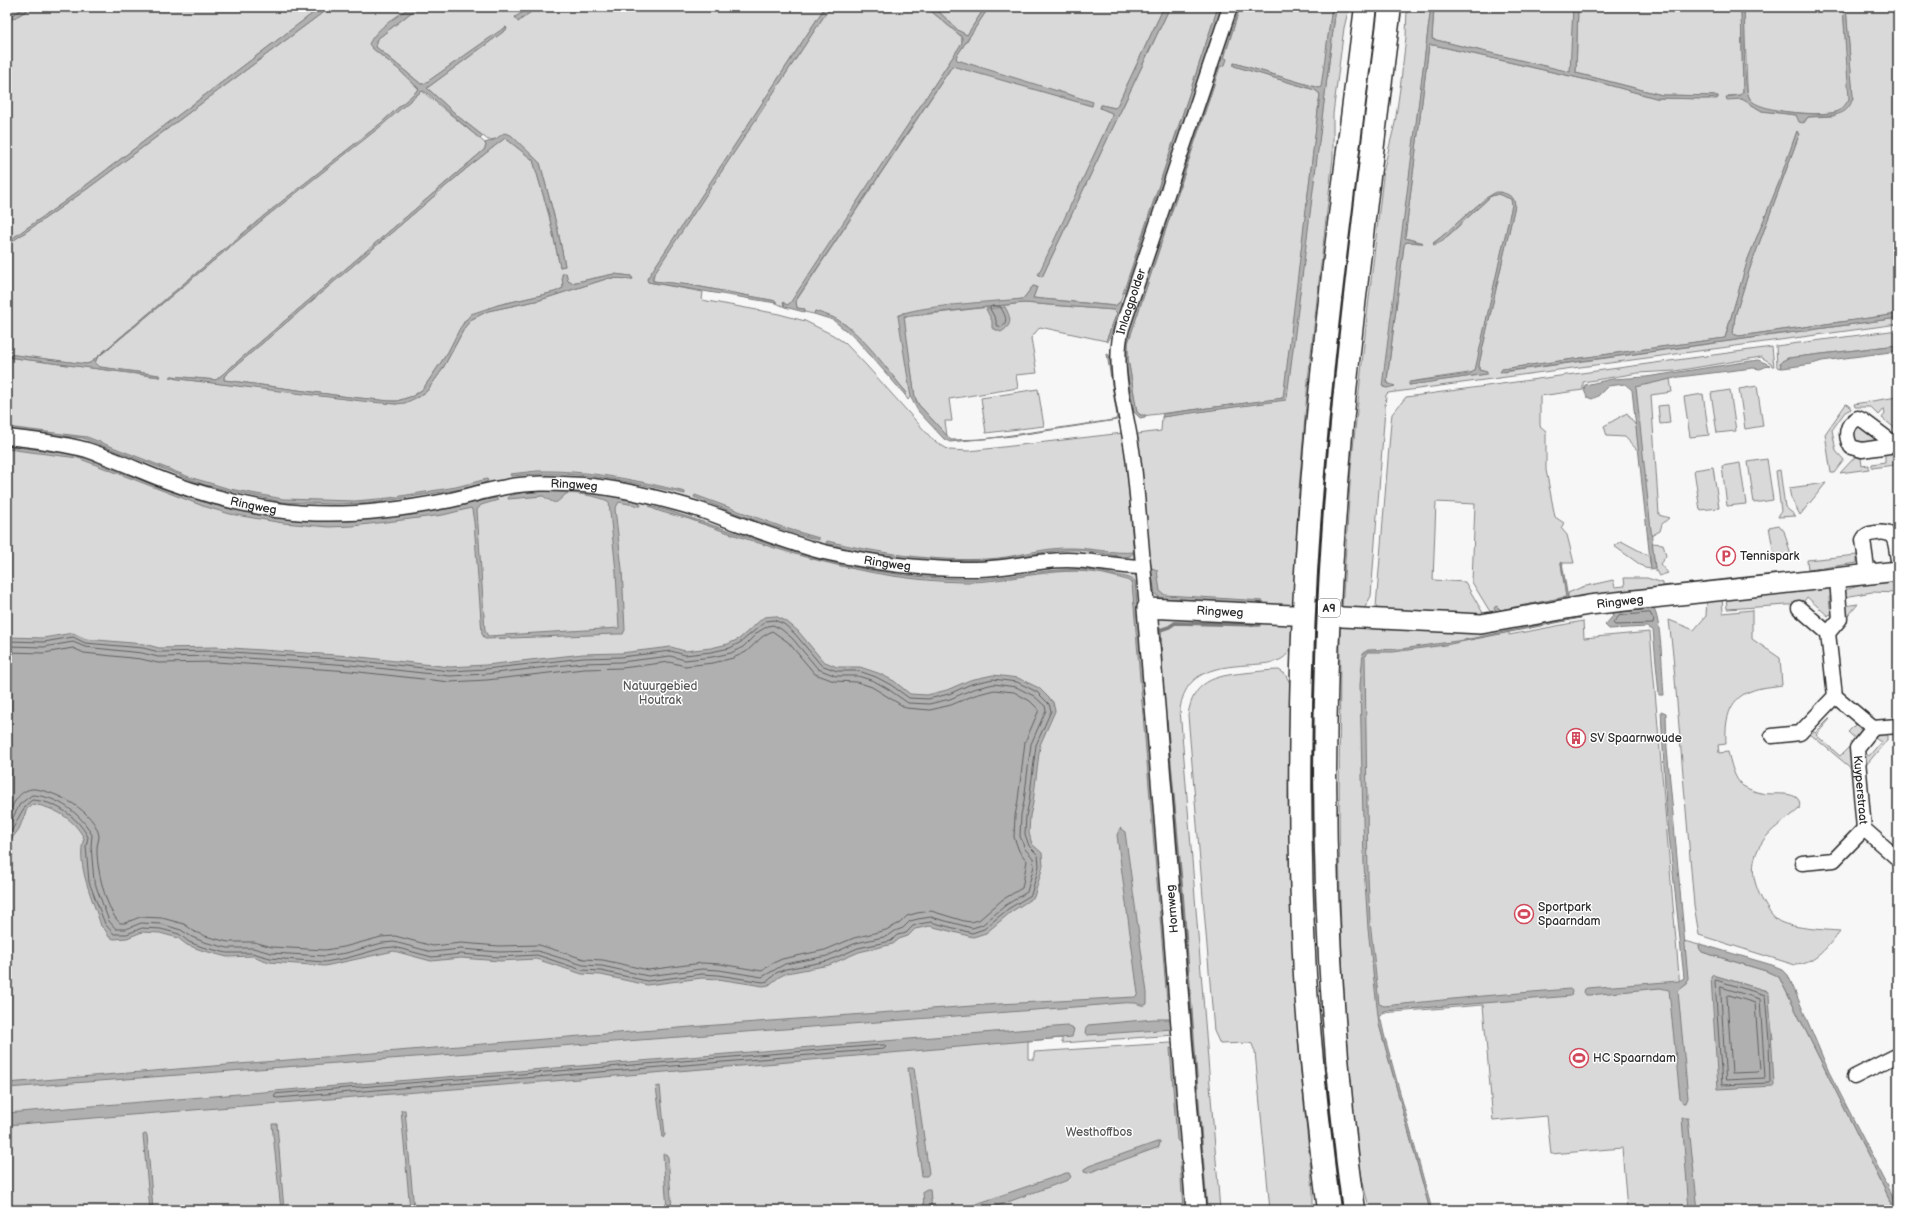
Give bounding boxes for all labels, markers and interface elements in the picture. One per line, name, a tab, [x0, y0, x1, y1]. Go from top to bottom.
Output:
street label: Inlaagpolder	[1114, 266, 1150, 336]
street label: Ringweg	[550, 476, 598, 494]
street label: Ringweg	[229, 494, 278, 518]
parking icon: Tennispark	[1715, 545, 1737, 567]
place label: Tennispark	[1740, 549, 1799, 564]
street label: Ringweg	[863, 553, 912, 574]
street label: Ringweg	[1596, 592, 1644, 612]
road number: A9	[1318, 599, 1340, 617]
street label: Ringweg	[1196, 603, 1244, 621]
park label: Natuurgebied Houtrak	[623, 679, 697, 708]
building icon: SV Spaarnwoude	[1565, 727, 1587, 749]
place label: SV Spaarnwoude	[1590, 731, 1682, 746]
street label: Kuyperstraat	[1850, 755, 1871, 825]
street label: Hornweg	[1163, 884, 1182, 934]
place label: Sportpark Spaarndam	[1538, 900, 1601, 929]
sports icon: Sportpark Spaarndam	[1513, 903, 1535, 925]
sports icon: HC Spaarndam	[1568, 1047, 1590, 1069]
place label: HC Spaarndam	[1593, 1051, 1676, 1066]
park label: Westhoffbos	[1066, 1125, 1132, 1140]

